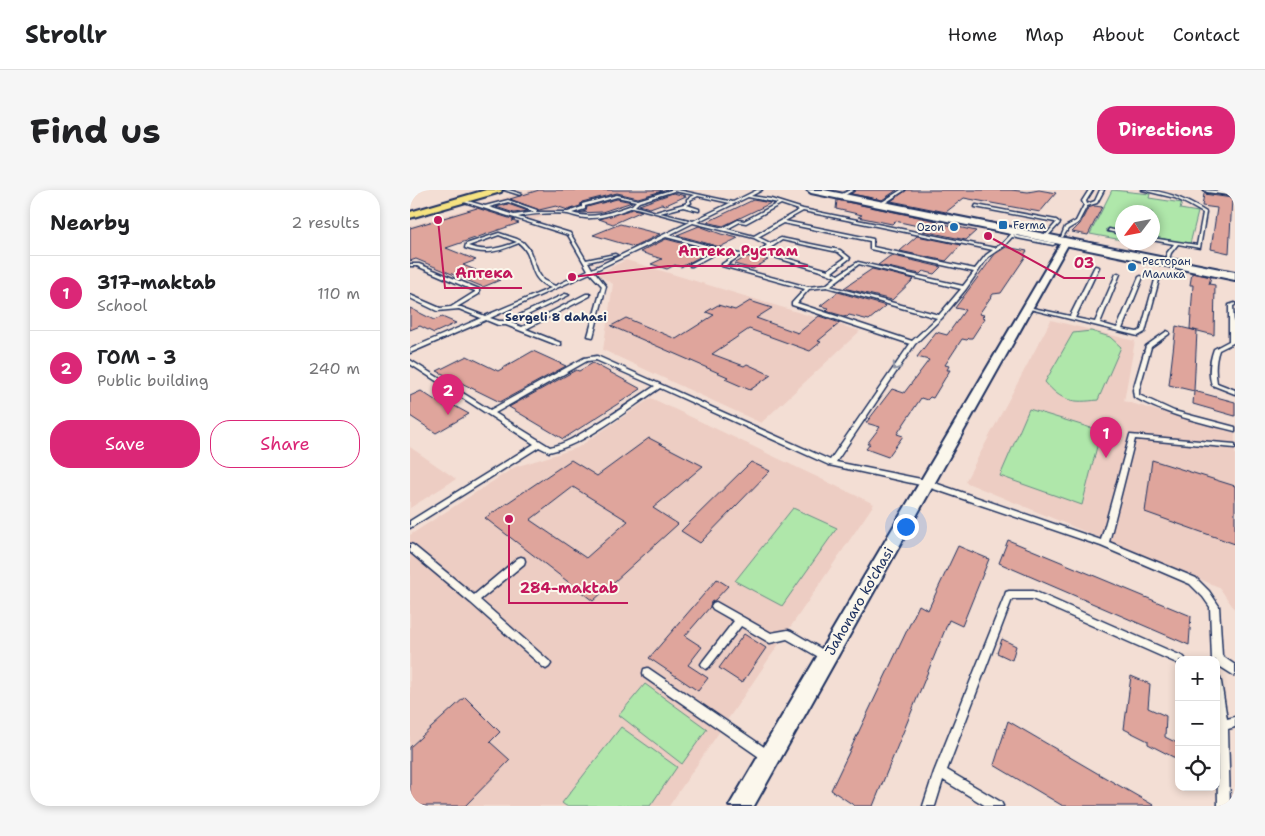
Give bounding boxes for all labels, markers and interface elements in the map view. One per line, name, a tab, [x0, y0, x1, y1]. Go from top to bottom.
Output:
text: Strollr	[25, 19, 107, 51]
text: Home	[948, 23, 997, 47]
text: Map	[1025, 23, 1064, 47]
text: About	[1092, 23, 1145, 47]
text: Contact	[1173, 23, 1240, 47]
button: Directions	[1097, 106, 1235, 154]
text: Find us	[30, 107, 161, 154]
north arrow	[1115, 205, 1160, 250]
text: Nearby	[50, 209, 130, 237]
text: 2 results	[291, 212, 360, 233]
place label: Ferma	[1013, 218, 1046, 233]
marker: Ferma	[997, 219, 1009, 231]
place label: Ozon	[917, 220, 944, 235]
marker: Ozon	[948, 221, 960, 233]
callout: Аптека Рустам	[668, 236, 808, 266]
text: Аптека Рустам	[678, 241, 798, 261]
callout: 03	[1064, 248, 1105, 278]
text: 03	[1074, 253, 1094, 273]
place label: Ресторан Малика	[1142, 254, 1191, 282]
callout: Аптека	[445, 258, 522, 288]
marker: Ресторан Малика	[1126, 261, 1138, 273]
text: Аптека	[455, 263, 514, 283]
text: 317-maktab	[97, 270, 216, 295]
text: 1	[62, 283, 70, 304]
text: 110 m	[317, 283, 360, 304]
text: School	[97, 295, 147, 316]
district label: Sergeli 8 dahasi	[505, 309, 607, 325]
text: ГОМ - 3	[97, 345, 176, 370]
text: 2	[60, 358, 72, 379]
text: 240 m	[308, 358, 360, 379]
one-way arrow	[893, 362, 903, 371]
text: Public building	[97, 370, 209, 391]
pin: 2	[432, 374, 464, 415]
pin: 1	[1090, 417, 1122, 458]
button: Save	[50, 420, 200, 468]
button: Share	[210, 420, 360, 468]
your location	[893, 514, 919, 540]
street label: Jahonaro ko'chasi	[821, 543, 897, 659]
callout: 284-maktab	[509, 573, 628, 603]
text: 284-maktab	[520, 578, 618, 598]
map controls	[1175, 656, 1220, 791]
button: +	[1175, 656, 1220, 701]
button: −	[1175, 701, 1220, 746]
button: locate	[1175, 746, 1220, 791]

